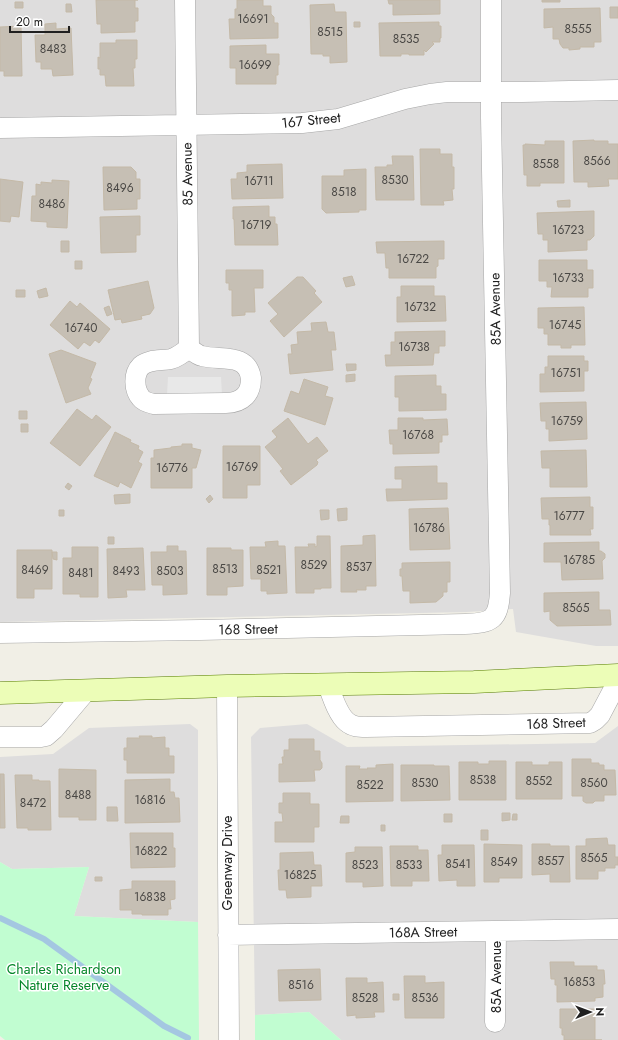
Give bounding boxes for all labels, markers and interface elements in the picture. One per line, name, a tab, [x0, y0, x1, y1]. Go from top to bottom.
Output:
scale bar	[10, 8, 69, 34]
house number: 16691	[237, 10, 269, 28]
text: 20 m	[16, 13, 43, 31]
house number: 8555	[565, 20, 592, 38]
house number: 8515	[317, 23, 343, 41]
house number: 8535	[393, 30, 420, 48]
house number: 8483	[40, 40, 67, 58]
house number: 16699	[238, 56, 272, 74]
street label: 167 Street	[280, 107, 342, 133]
street label: 85 Avenue	[176, 142, 198, 206]
house number: 8566	[583, 152, 611, 170]
house number: 8558	[533, 155, 559, 173]
house number: 8530	[381, 171, 409, 189]
house number: 16711	[244, 172, 274, 190]
house number: 8496	[106, 179, 134, 197]
house number: 8518	[331, 183, 357, 201]
house number: 8486	[38, 195, 66, 213]
house number: 16719	[241, 216, 272, 234]
house number: 16723	[552, 221, 584, 239]
house number: 16722	[397, 250, 429, 268]
house number: 16733	[552, 269, 584, 287]
street label: 85A Avenue	[484, 273, 506, 345]
house number: 16732	[404, 298, 436, 316]
house number: 16745	[549, 316, 581, 334]
house number: 16740	[65, 319, 97, 337]
house number: 16738	[398, 338, 430, 356]
house number: 16751	[551, 364, 581, 382]
house number: 16759	[551, 412, 583, 430]
house number: 16768	[402, 426, 434, 444]
house number: 16769	[226, 458, 258, 476]
house number: 16776	[156, 459, 188, 477]
house number: 16777	[553, 507, 585, 525]
house number: 16786	[413, 519, 445, 537]
house number: 16785	[563, 551, 595, 569]
house number: 8529	[300, 556, 328, 574]
house number: 8537	[346, 558, 373, 576]
house number: 8513	[212, 560, 238, 578]
house number: 8469	[21, 561, 49, 579]
house number: 8521	[256, 561, 282, 579]
house number: 8493	[112, 562, 140, 580]
house number: 8503	[156, 562, 184, 580]
house number: 8481	[68, 564, 94, 582]
house number: 8565	[562, 599, 590, 617]
street label: 168 Street	[218, 618, 279, 640]
street label: 168 Street	[526, 712, 587, 734]
house number: 8538	[470, 771, 496, 789]
house number: 8552	[526, 772, 553, 790]
house number: 8530	[411, 774, 439, 792]
house number: 8560	[580, 774, 608, 792]
house number: 8522	[357, 776, 384, 794]
house number: 8488	[65, 786, 91, 804]
house number: 16816	[134, 791, 166, 809]
house number: 8472	[20, 794, 47, 812]
street label: Greenway Drive	[217, 816, 237, 910]
house number: 16822	[135, 842, 167, 860]
house number: 8565	[580, 849, 608, 867]
house number: 8557	[538, 852, 565, 870]
house number: 8549	[490, 853, 518, 871]
house number: 8541	[445, 855, 471, 873]
house number: 8523	[352, 856, 379, 874]
house number: 8533	[396, 856, 423, 874]
house number: 16825	[284, 866, 316, 884]
house number: 16838	[134, 888, 166, 906]
street label: 168A Street	[389, 921, 458, 943]
street label: 85A Avenue	[486, 941, 506, 1013]
park label: Charles Richardson Nature Reserve	[7, 959, 121, 995]
house number: 16853	[563, 973, 596, 991]
house number: 8516	[288, 976, 314, 994]
house number: 8528	[352, 989, 378, 1007]
house number: 8536	[412, 989, 438, 1007]
north arrow	[570, 992, 610, 1032]
text: N	[592, 1007, 608, 1016]

